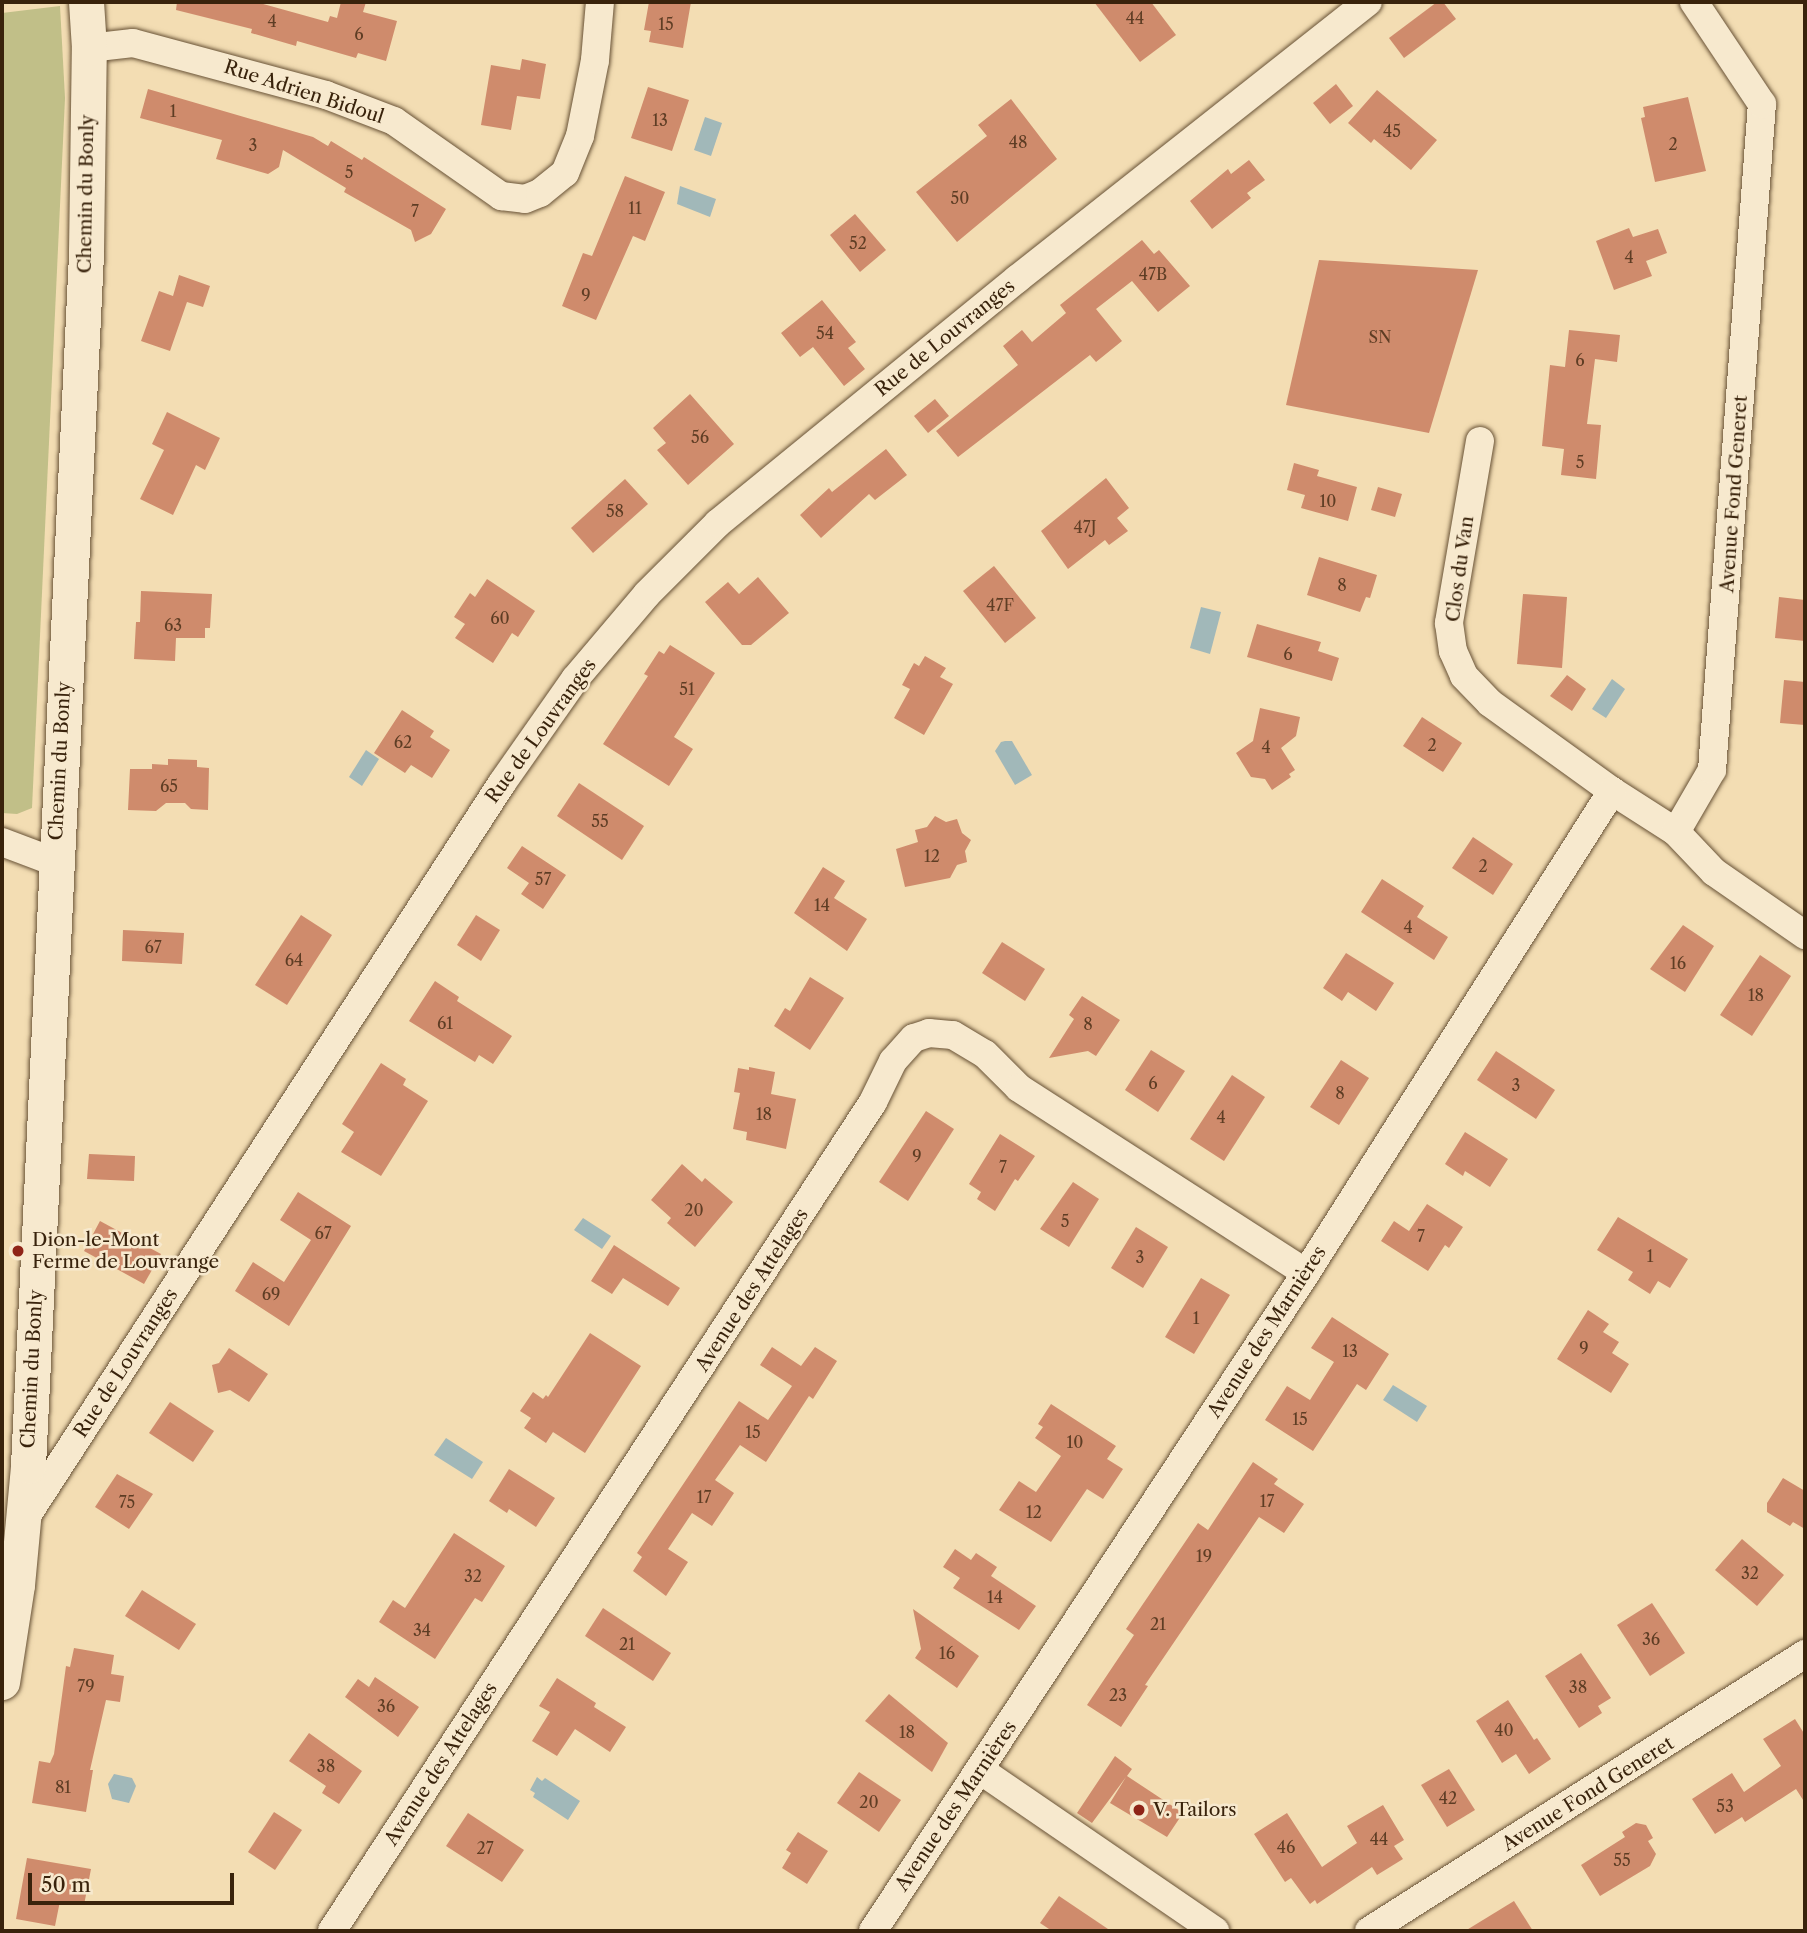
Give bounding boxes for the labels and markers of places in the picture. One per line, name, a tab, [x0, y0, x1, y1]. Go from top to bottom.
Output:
place label: Dion-le-Mont Ferme de Louvrange	[32, 1229, 219, 1273]
marker: Dion-le-Mont Ferme de Louvrange	[10, 1243, 26, 1259]
place label: V. Tailors	[1153, 1799, 1237, 1821]
marker: V. Tailors	[1131, 1802, 1147, 1818]

